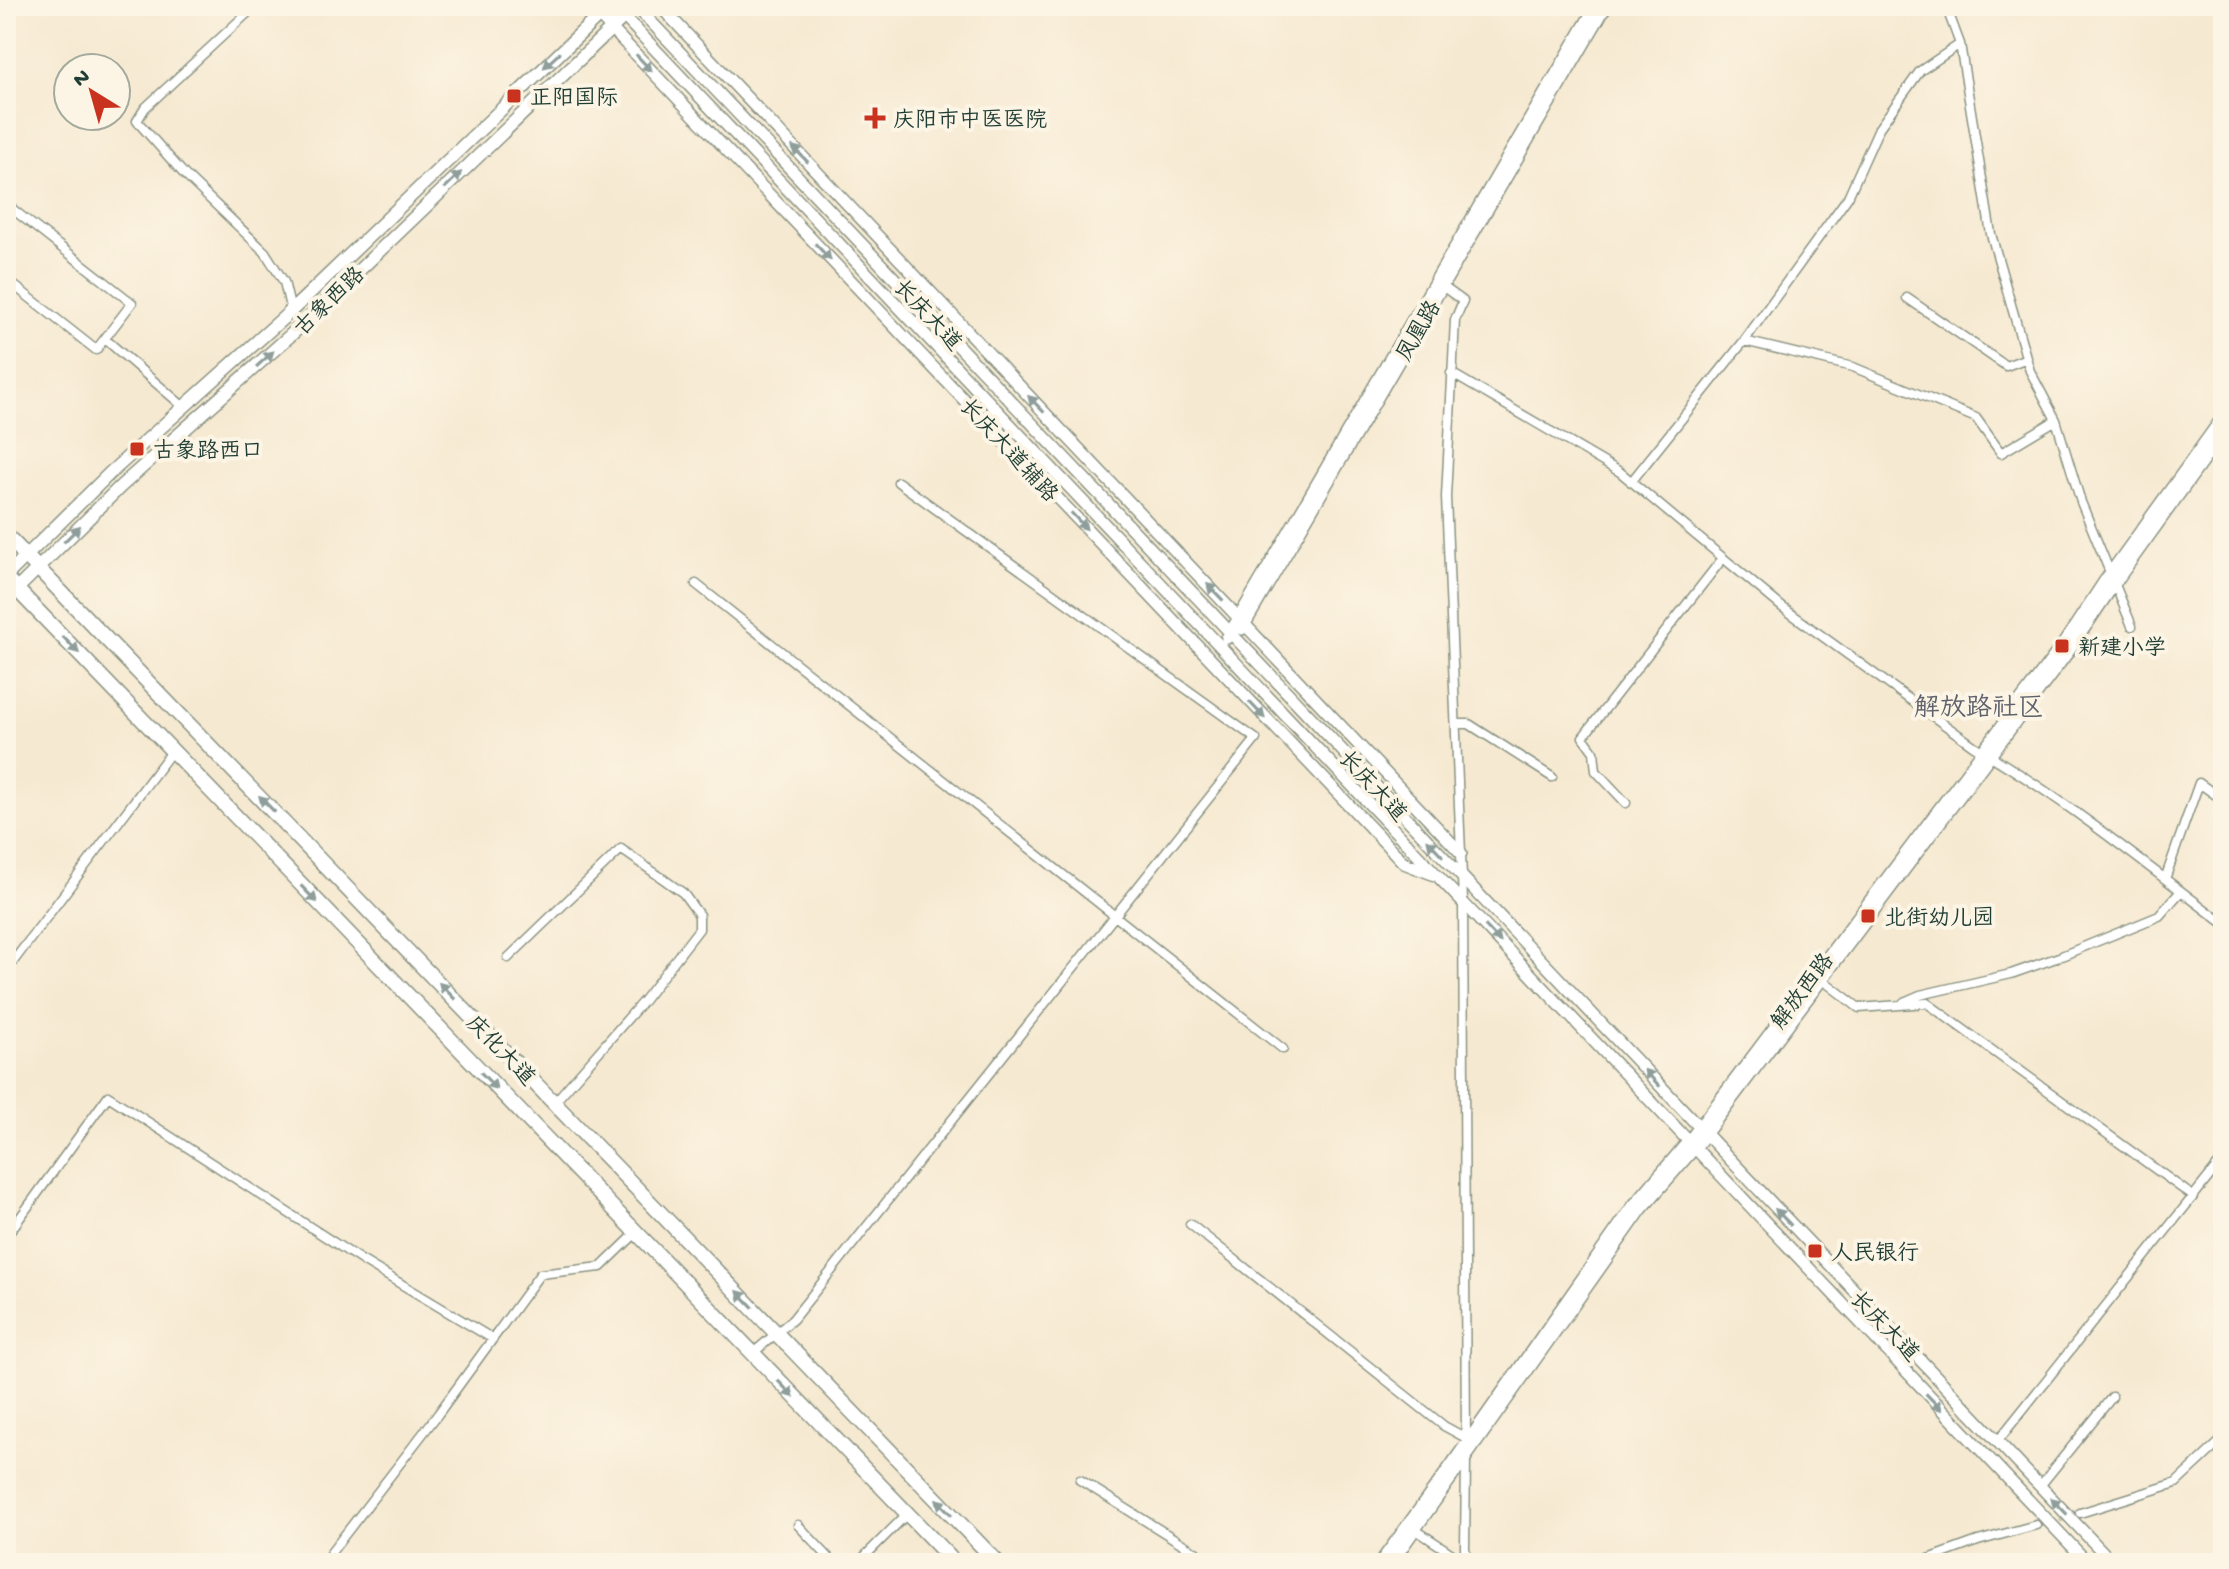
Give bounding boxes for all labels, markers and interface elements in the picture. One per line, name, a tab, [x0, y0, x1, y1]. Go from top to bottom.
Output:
one-way arrow	[543, 50, 562, 68]
north arrow	[52, 52, 132, 132]
one-way arrow	[634, 53, 652, 72]
text: N	[69, 65, 96, 94]
marker: 正阳国际	[505, 87, 523, 105]
place label: 正阳国际	[530, 87, 618, 113]
marker: 庆阳市中医医院	[864, 107, 886, 129]
place label: 庆阳市中医医院	[893, 107, 1047, 135]
one-way arrow	[791, 144, 809, 163]
one-way arrow	[443, 171, 462, 190]
one-way arrow	[813, 242, 831, 261]
street label: 古象西路	[289, 262, 371, 343]
street label: 长庆大道	[887, 275, 966, 358]
street label: 凤凰路	[1391, 296, 1448, 367]
one-way arrow	[255, 351, 274, 369]
street label: 长庆大道辅路	[953, 393, 1063, 509]
one-way arrow	[1027, 395, 1046, 414]
place label: 古象路西口	[153, 438, 263, 466]
marker: 古象路西口	[128, 440, 146, 458]
one-way arrow	[1069, 512, 1087, 531]
one-way arrow	[62, 525, 81, 544]
one-way arrow	[1207, 583, 1225, 602]
one-way arrow	[62, 636, 80, 655]
place label: 新建小学	[2078, 636, 2166, 663]
marker: 新建小学	[2053, 637, 2071, 655]
district label: 解放路社区	[1914, 693, 2044, 726]
one-way arrow	[1248, 701, 1266, 720]
street label: 长庆大道	[1332, 746, 1411, 829]
one-way arrow	[258, 795, 277, 814]
one-way arrow	[1426, 839, 1444, 858]
one-way arrow	[299, 884, 318, 903]
place label: 北街幼儿园	[1884, 906, 1994, 933]
marker: 北街幼儿园	[1859, 907, 1877, 925]
one-way arrow	[1484, 924, 1502, 943]
street label: 解放西路	[1766, 948, 1841, 1035]
one-way arrow	[438, 982, 457, 1001]
street label: 庆化大道	[459, 1010, 540, 1092]
one-way arrow	[1643, 1069, 1662, 1088]
one-way arrow	[480, 1072, 498, 1091]
one-way arrow	[1774, 1208, 1793, 1227]
place label: 人民银行	[1831, 1241, 1919, 1268]
marker: 人民银行	[1806, 1242, 1824, 1260]
street label: 长庆大道	[1843, 1286, 1924, 1368]
one-way arrow	[736, 1290, 754, 1309]
one-way arrow	[777, 1379, 795, 1398]
one-way arrow	[1925, 1392, 1943, 1411]
one-way arrow	[2051, 1497, 2069, 1516]
one-way arrow	[935, 1498, 954, 1517]

